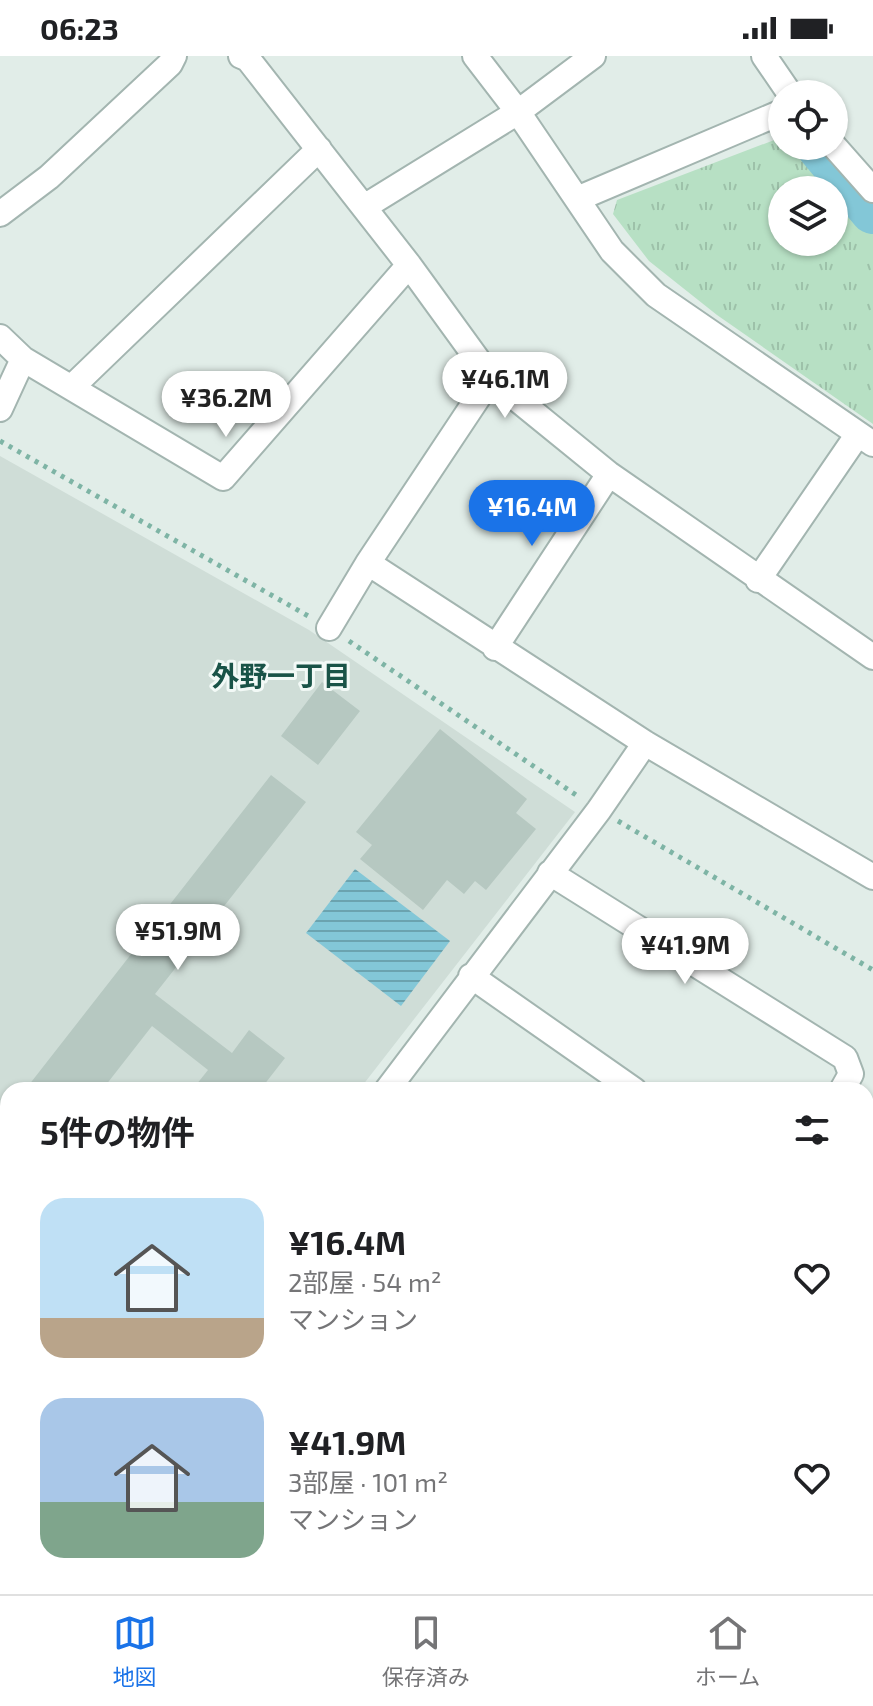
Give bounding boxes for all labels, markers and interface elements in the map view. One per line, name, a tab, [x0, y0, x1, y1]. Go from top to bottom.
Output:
text: 06:23	[40, 10, 119, 46]
map controls	[768, 80, 848, 256]
button: locate	[768, 80, 848, 160]
button: layers	[768, 176, 848, 256]
pin: ¥46.1M	[440, 352, 570, 420]
text: ¥46.1M	[460, 362, 550, 393]
pin: ¥36.2M	[161, 371, 291, 439]
text: ¥36.2M	[180, 381, 272, 412]
pin: ¥16.4M	[467, 480, 597, 548]
text: ¥16.4M	[487, 490, 577, 521]
district label: 外野一丁目	[211, 658, 351, 692]
pin: ¥51.9M	[113, 904, 243, 972]
text: ¥51.9M	[134, 914, 222, 945]
pin: ¥41.9M	[620, 918, 750, 986]
text: ¥41.9M	[640, 928, 730, 959]
icon: filters	[790, 1108, 834, 1152]
text: 5件の物件	[40, 1111, 195, 1152]
text: ¥16.4M	[288, 1221, 406, 1262]
icon: home	[104, 1230, 200, 1326]
icon: heart	[790, 1256, 834, 1300]
text: 2部屋 · 54 m²	[288, 1266, 442, 1297]
text: マンション	[288, 1303, 418, 1334]
text: ¥41.9M	[288, 1421, 406, 1462]
icon: home	[104, 1430, 200, 1526]
icon: heart	[790, 1456, 834, 1500]
text: 3部屋 · 101 m²	[288, 1466, 448, 1497]
text: マンション	[288, 1503, 418, 1534]
tab: 地図	[113, 1611, 157, 1691]
tab: 保存済み	[382, 1611, 470, 1691]
tab: ホーム	[695, 1611, 760, 1691]

